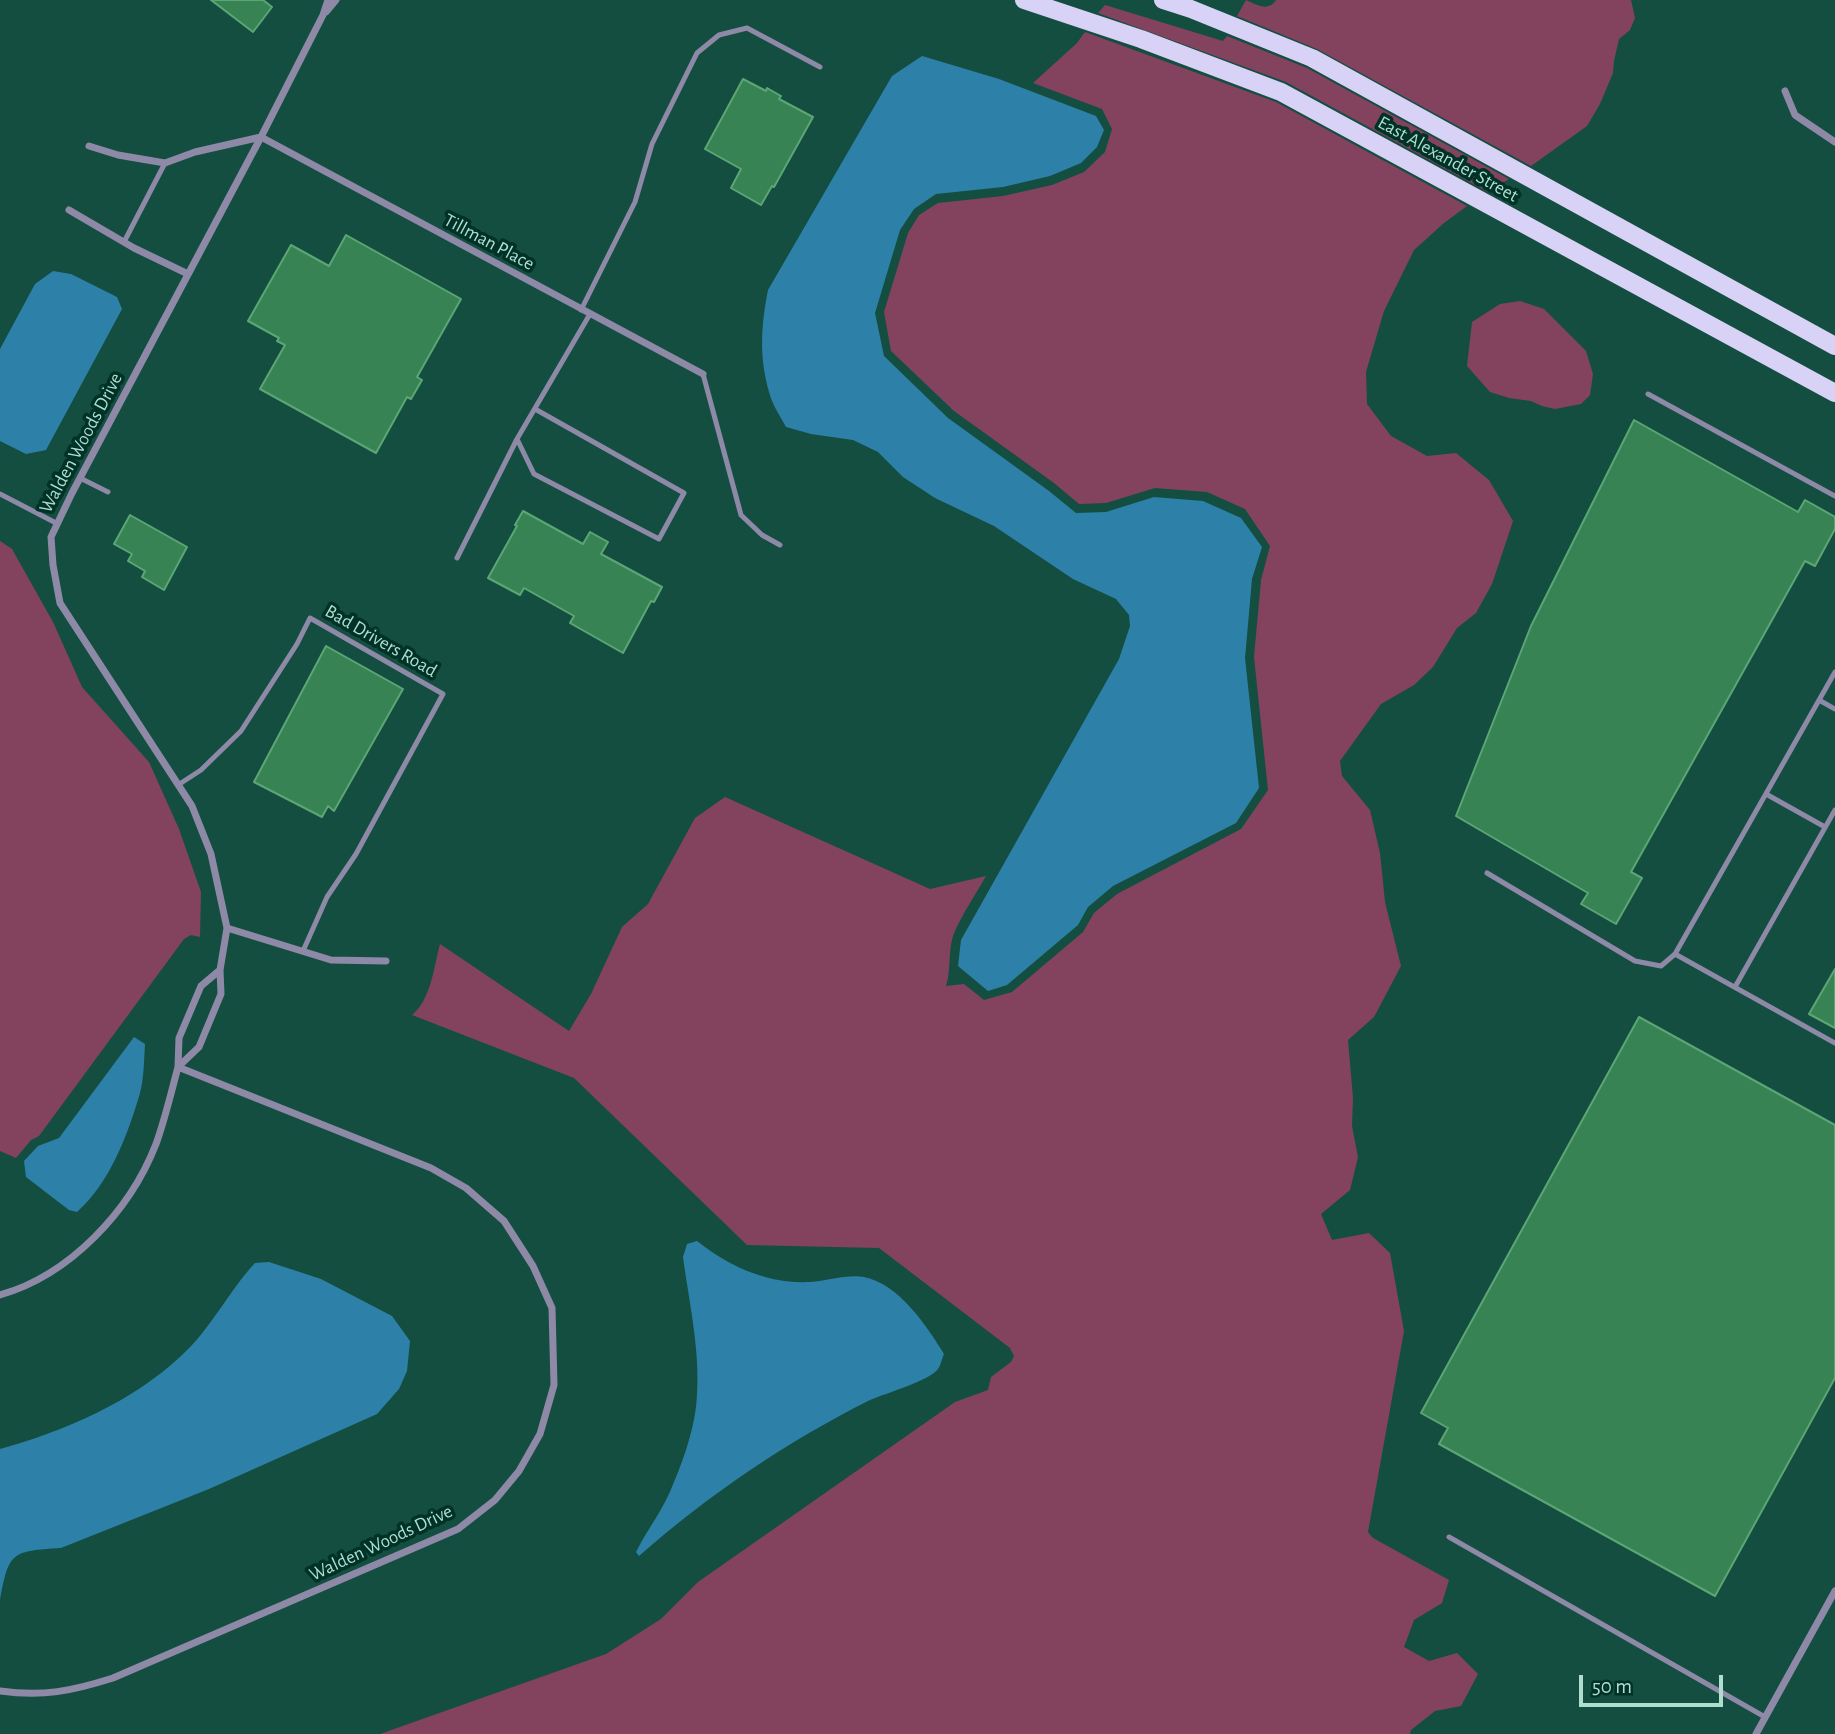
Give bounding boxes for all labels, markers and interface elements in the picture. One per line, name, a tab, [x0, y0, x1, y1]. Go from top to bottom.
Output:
street label: East Alexander Street	[1374, 111, 1522, 207]
street label: Tillman Place	[440, 209, 538, 275]
street label: Walden Woods Drive	[34, 369, 128, 517]
street label: Bad Drivers Road	[321, 600, 441, 682]
street label: Walden Woods Drive	[306, 1500, 456, 1586]
scale bar	[1583, 1660, 1727, 1704]
text: 50 m	[1592, 1676, 1632, 1697]

